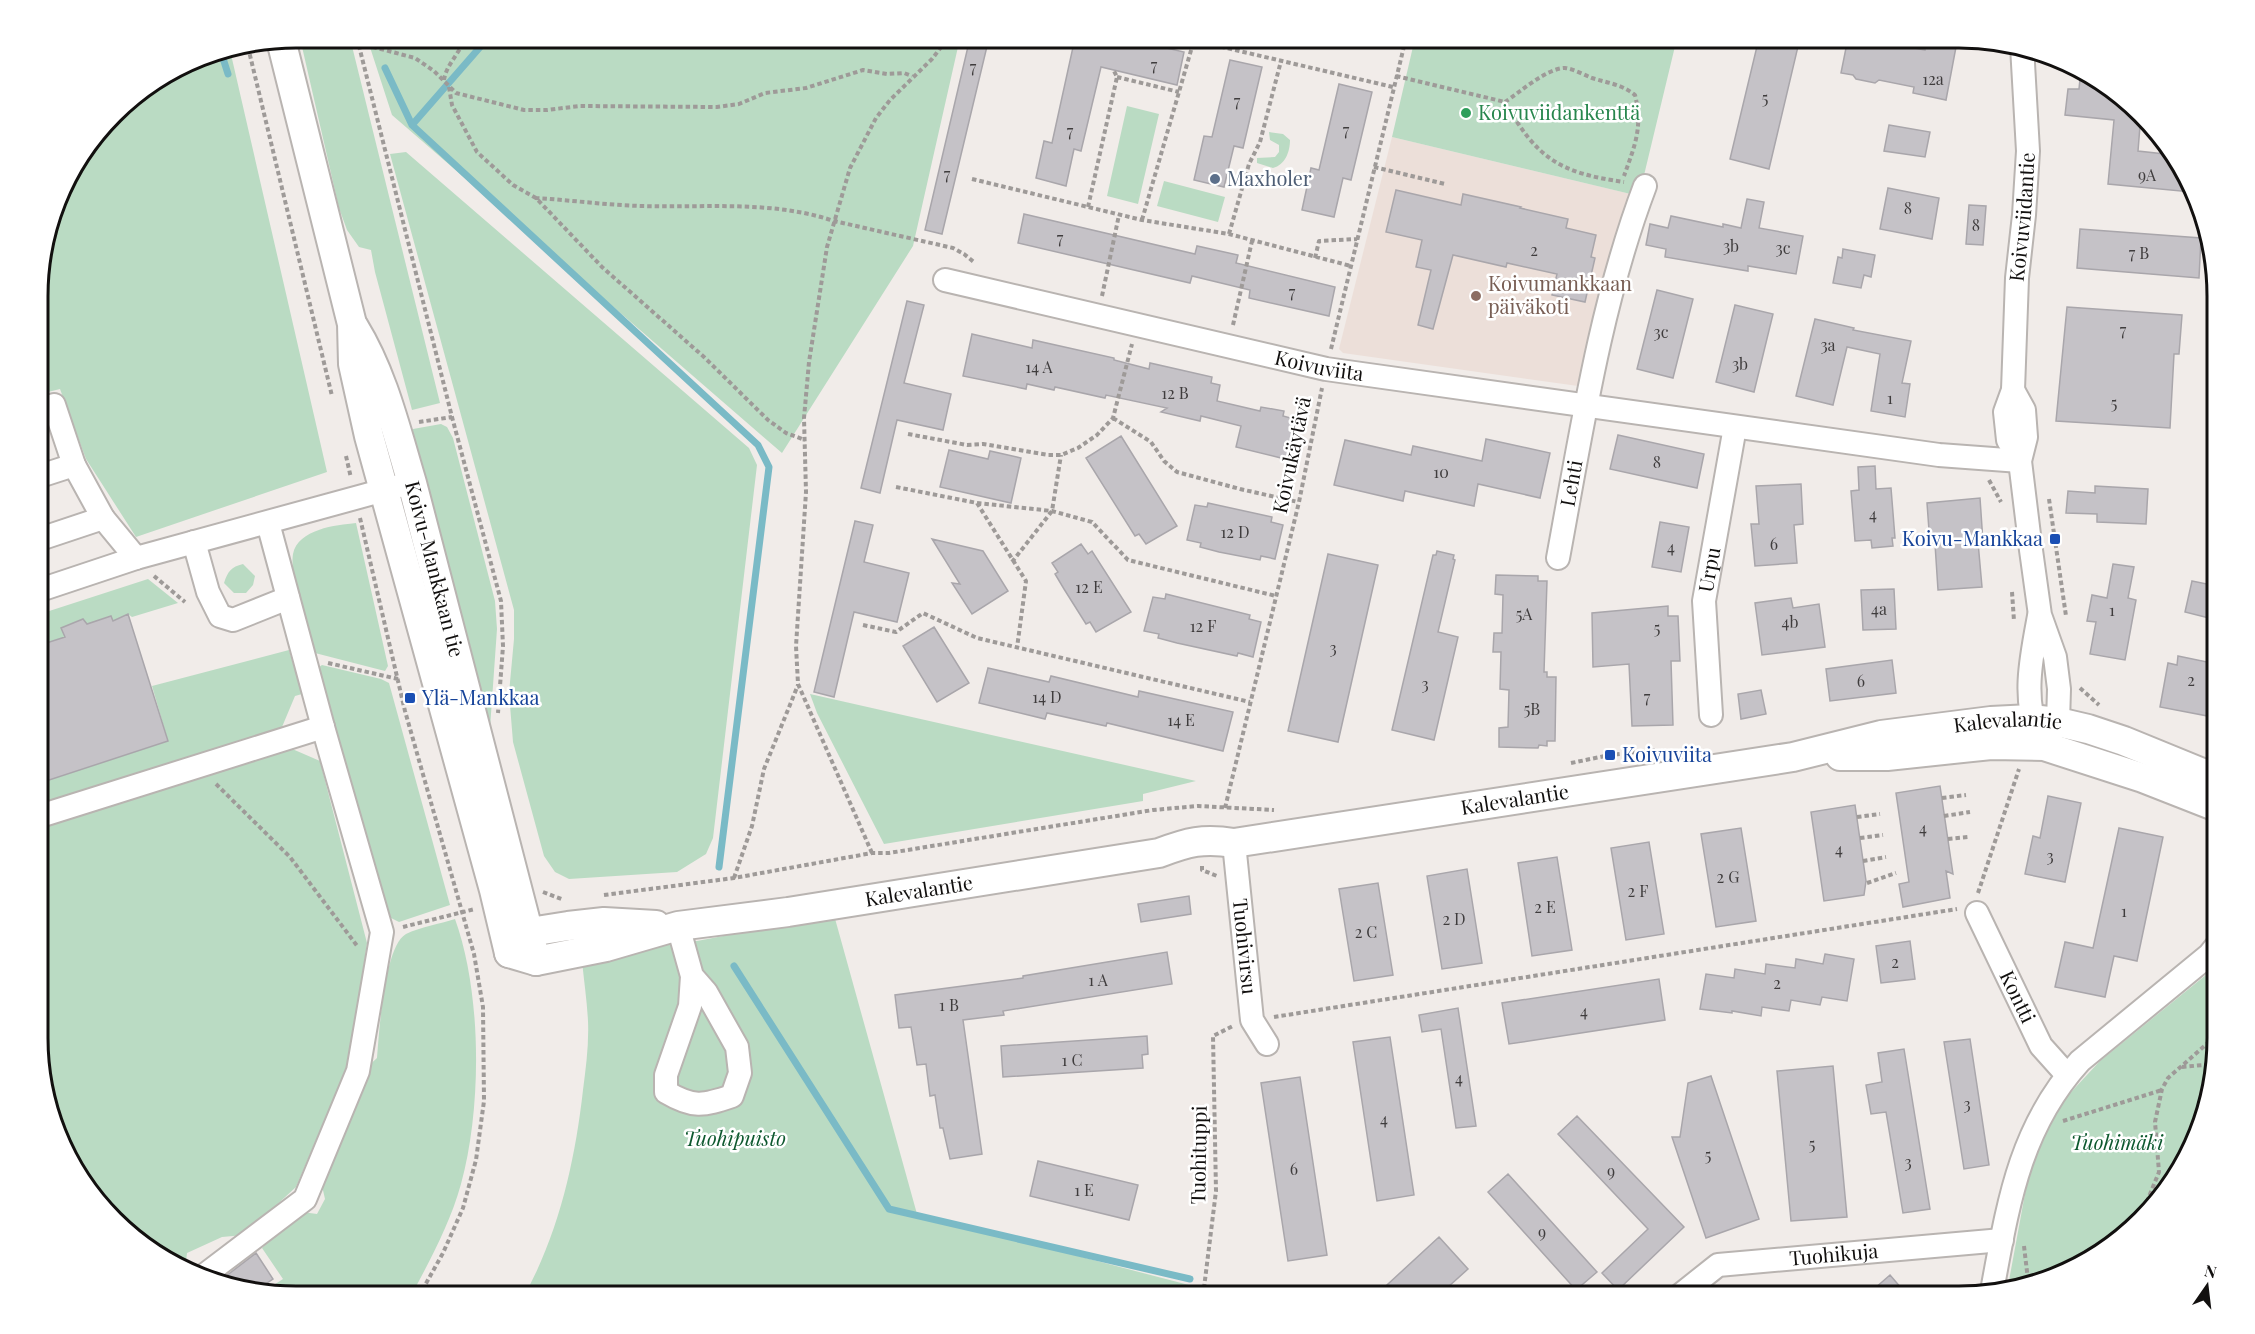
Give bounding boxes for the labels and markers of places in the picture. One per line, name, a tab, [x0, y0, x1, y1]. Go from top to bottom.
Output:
place label: Koivuviidankenttä	[1478, 98, 1640, 125]
marker: Koivuviidankenttä	[1459, 106, 1473, 120]
place label: Maxholer	[1227, 164, 1312, 191]
marker: Maxholer	[1208, 172, 1222, 186]
place label: Koivumankkaan päiväkoti	[1488, 269, 1632, 319]
marker: Koivumankkaan päiväkoti	[1469, 289, 1483, 303]
place label: Koivu-Mankkaa	[1902, 524, 2043, 551]
marker: Koivu-Mankkaa	[2048, 532, 2062, 546]
place label: Ylä-Mankkaa	[421, 683, 539, 710]
marker: Ylä-Mankkaa	[403, 691, 417, 705]
place label: Koivuviita	[1622, 740, 1712, 767]
marker: Koivuviita	[1603, 748, 1617, 762]

